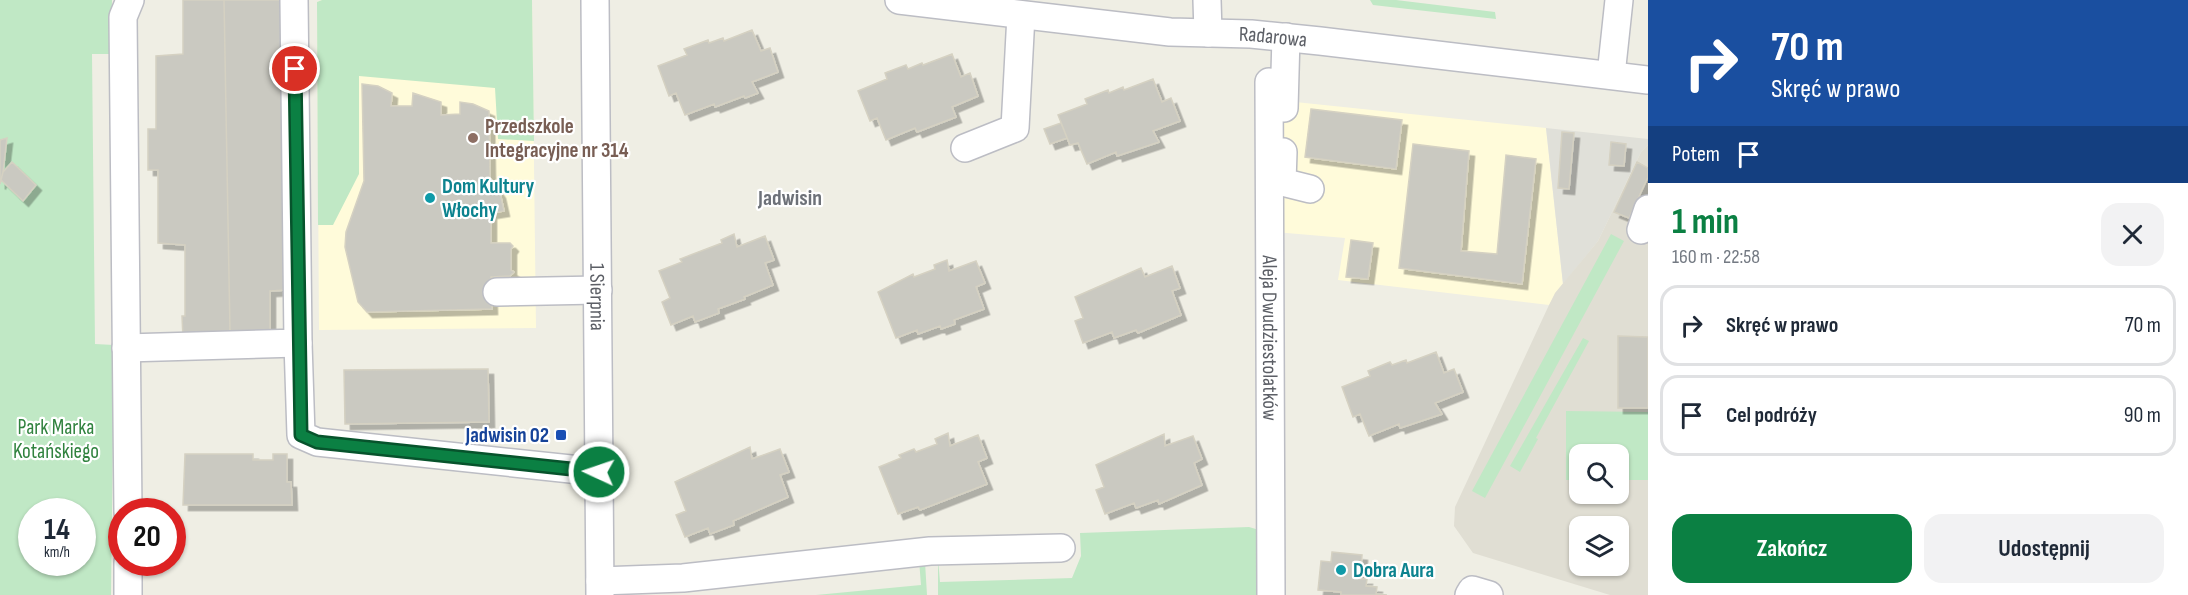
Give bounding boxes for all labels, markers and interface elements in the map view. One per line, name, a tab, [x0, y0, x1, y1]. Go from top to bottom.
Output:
street label: Radarowa	[1239, 22, 1308, 53]
text: 70 m	[1771, 22, 1844, 73]
icon: right	[1672, 24, 1750, 102]
pin	[269, 43, 320, 94]
icon: arrive	[278, 52, 311, 85]
text: Skręć w prawo	[1771, 73, 1901, 105]
place label: Przedszkole Integracyjne nr 314	[485, 114, 629, 163]
marker: Przedszkole Integracyjne nr 314	[466, 131, 480, 145]
icon: arrive	[1732, 138, 1765, 171]
text: Potem	[1672, 141, 1720, 168]
place label: Dom Kultury Włochy	[442, 174, 535, 223]
district label: Jadwisin	[757, 185, 822, 212]
marker: Dom Kultury Włochy	[423, 191, 437, 205]
text: 1 min	[1672, 201, 1739, 244]
button: close	[2101, 203, 2164, 266]
text: 160 m · 22:58	[1672, 245, 1760, 269]
street label: Aleja Dwudziestolatków	[1257, 254, 1282, 421]
street label: 1 Sierpnia	[584, 263, 610, 331]
icon: right	[1675, 309, 1708, 342]
text: Skręć w prawo	[1726, 312, 1838, 339]
text: 70 m	[2125, 312, 2161, 339]
icon: arrive	[1675, 399, 1708, 432]
text: Cel podróży	[1726, 402, 1817, 429]
text: 90 m	[2124, 402, 2161, 429]
park label: Park Marka Kotańskiego	[13, 415, 99, 464]
place label: Jadwisin 02	[464, 423, 549, 448]
marker: Jadwisin 02	[554, 428, 568, 442]
position arrow	[567, 440, 631, 504]
map controls	[1569, 444, 1629, 576]
button: search	[1569, 444, 1629, 504]
speed limit sign: 20	[108, 498, 186, 576]
text: 14	[44, 512, 70, 548]
button: Zakończ	[1672, 514, 1912, 583]
button: Udostępnij	[1924, 514, 2164, 583]
button: layers	[1569, 516, 1629, 576]
text: km/h	[44, 543, 70, 562]
place label: Dobra Aura	[1353, 558, 1434, 583]
marker: Dobra Aura	[1334, 563, 1348, 577]

